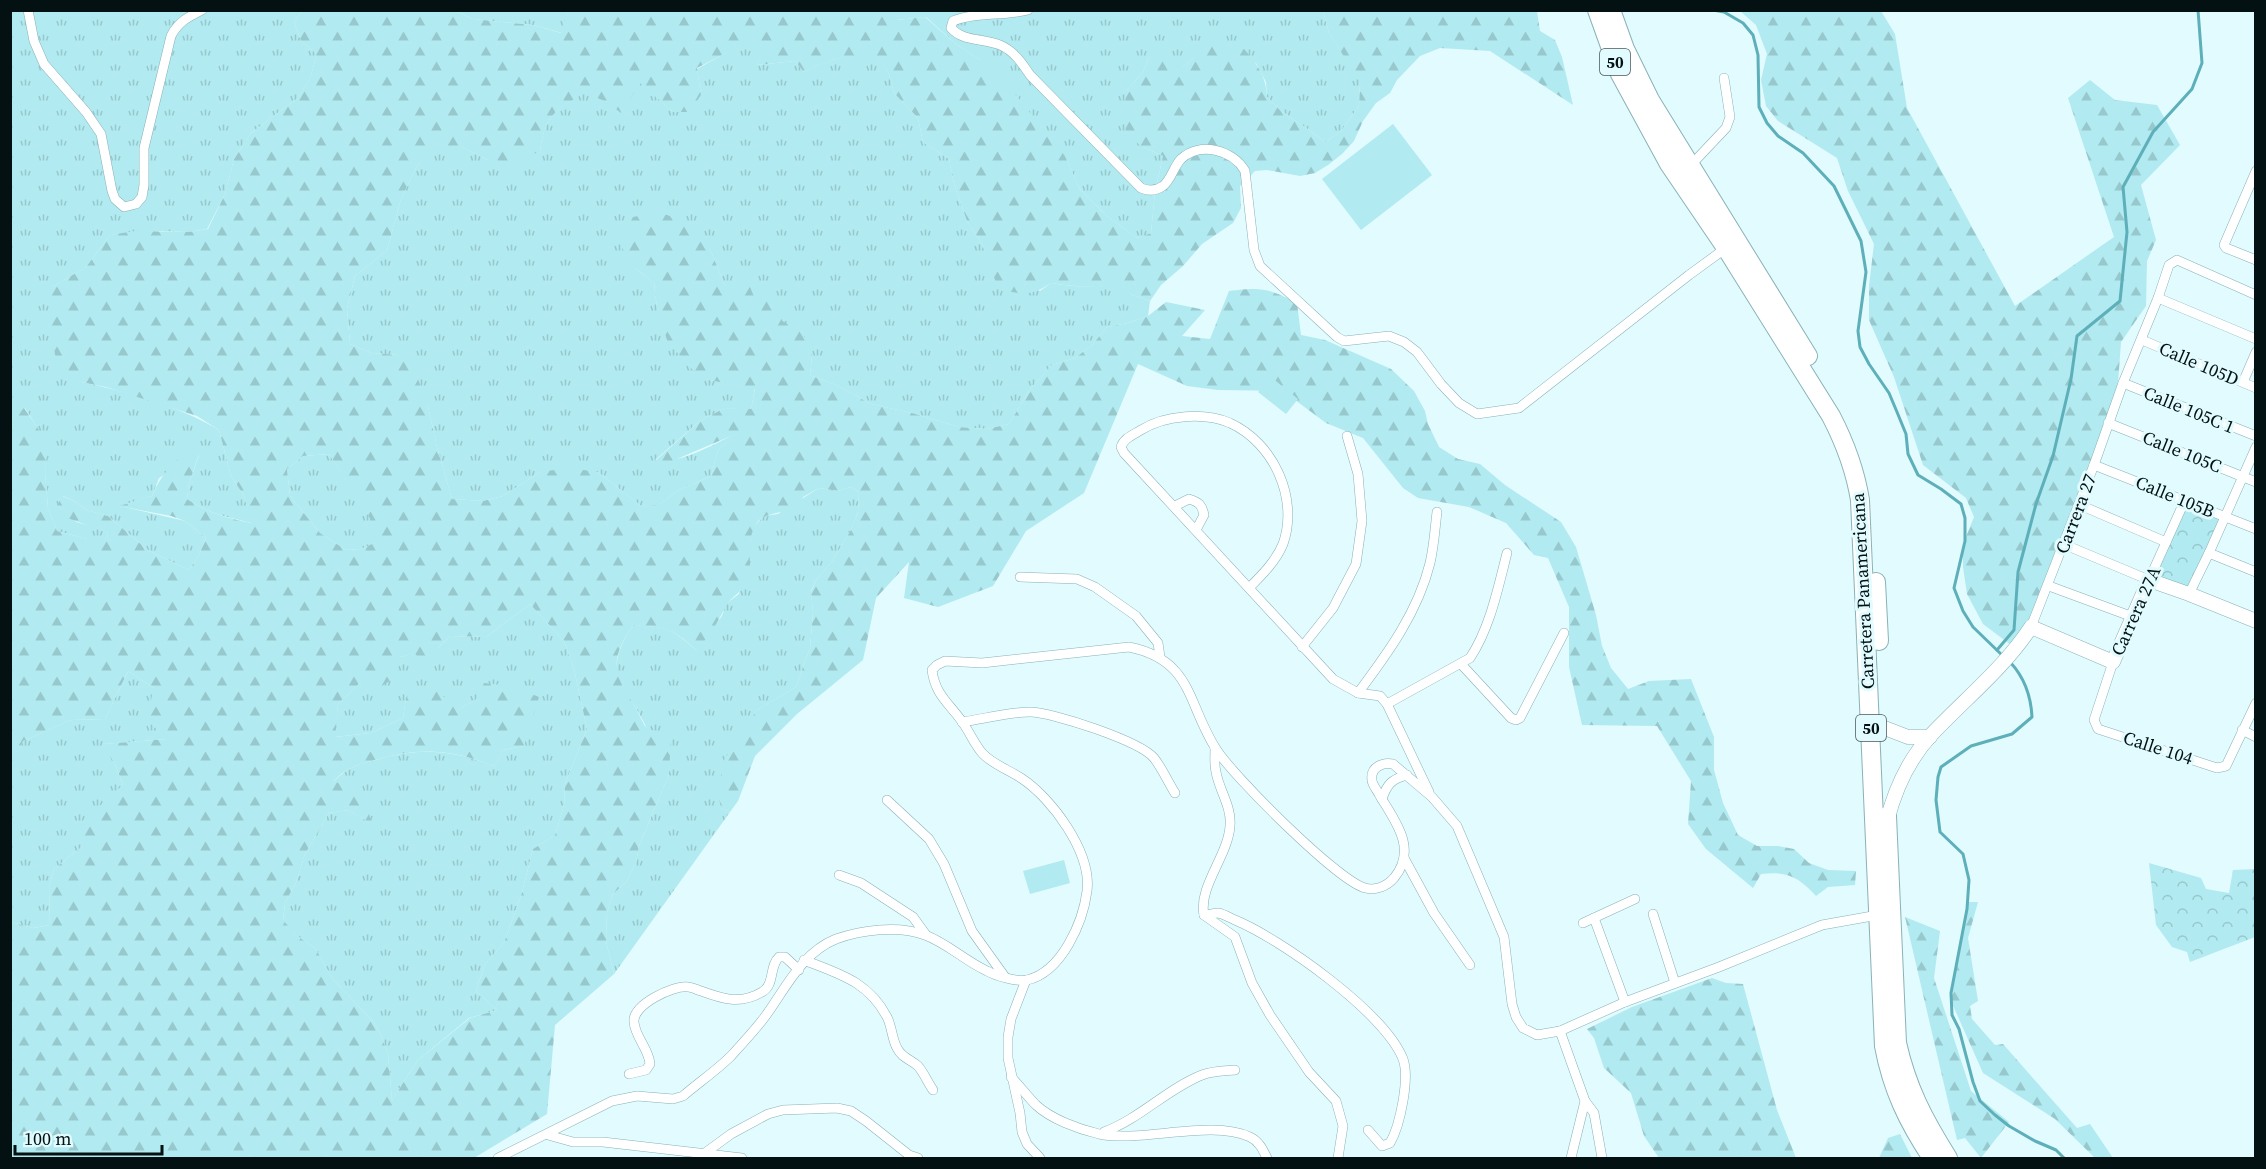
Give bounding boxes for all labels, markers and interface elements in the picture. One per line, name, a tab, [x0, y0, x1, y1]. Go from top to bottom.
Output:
road number: 50	[1600, 49, 1630, 75]
street label: Calle 105D	[2155, 336, 2243, 392]
street label: Calle 105C 1	[2140, 380, 2238, 439]
street label: Calle 105C	[2139, 424, 2225, 479]
street label: Calle 105B	[2132, 469, 2218, 524]
street label: Carrera 27	[2049, 470, 2102, 557]
street label: Carretera Panamericana	[1845, 491, 1880, 690]
street label: Carrera 27A	[2105, 562, 2166, 659]
road number: 50	[1856, 715, 1886, 741]
street label: Calle 104	[2120, 725, 2196, 770]
scale bar	[15, 1118, 162, 1156]
text: 100 m	[24, 1126, 71, 1151]

